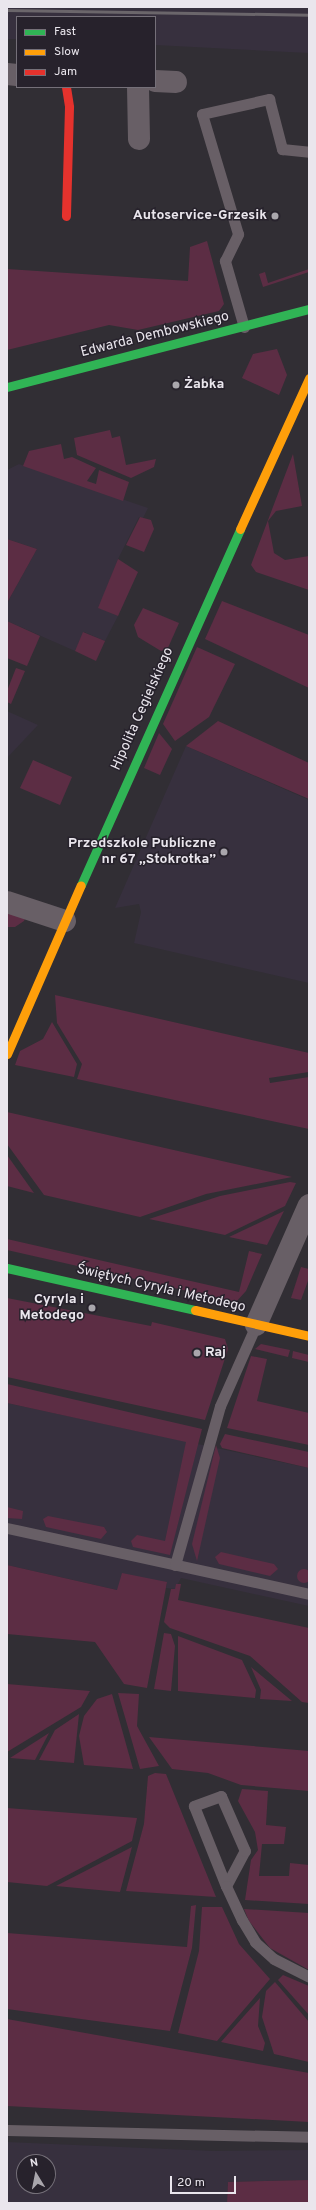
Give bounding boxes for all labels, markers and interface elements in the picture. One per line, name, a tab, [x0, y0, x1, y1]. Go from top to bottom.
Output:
legend	[16, 16, 156, 88]
text: Fast	[54, 24, 76, 40]
text: Slow	[54, 44, 80, 60]
text: Jam	[54, 64, 77, 80]
place label: Autoservice-Grzesik	[133, 208, 267, 224]
marker: Autoservice-Grzesik	[270, 211, 280, 221]
street label: Edwarda Dembowskiego	[79, 308, 231, 362]
place label: Żabka	[184, 377, 224, 393]
marker: Żabka	[171, 380, 181, 390]
street label: Hipolita Cegielskiego	[108, 645, 178, 773]
place label: Przedszkole Publiczne nr 67 „Stokrotka”	[68, 836, 216, 868]
marker: Przedszkole Publiczne nr 67 „Stokrotka”	[219, 847, 229, 857]
street label: Świętych Cyryla i Metodego	[75, 1261, 247, 1317]
place label: Cyryla i Metodego	[19, 1292, 84, 1324]
marker: Cyryla i Metodego	[87, 1303, 97, 1313]
place label: Raj	[205, 1345, 226, 1361]
marker: Raj	[192, 1348, 202, 1358]
north arrow	[16, 2154, 56, 2194]
text: N	[29, 2156, 39, 2171]
scale bar	[172, 2168, 238, 2194]
text: 20 m	[177, 2175, 205, 2191]

